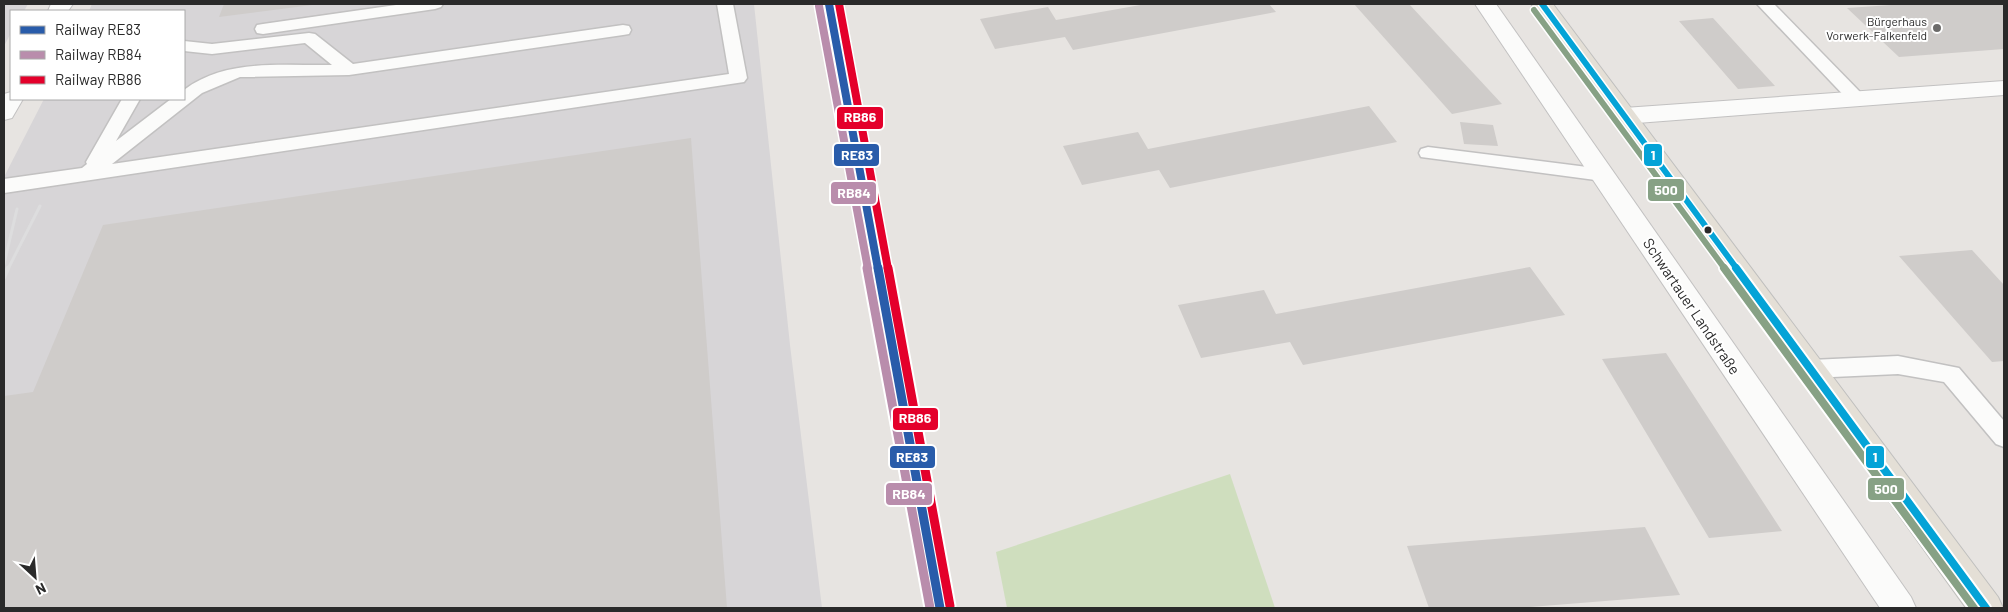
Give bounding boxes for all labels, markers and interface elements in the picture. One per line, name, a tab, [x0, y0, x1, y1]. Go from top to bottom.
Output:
legend	[10, 10, 185, 100]
place label: Bürgerhaus Vorwerk-Falkenfeld	[1826, 14, 1927, 42]
text: Railway RE83	[55, 20, 141, 38]
marker: Bürgerhaus Vorwerk-Falkenfeld	[1931, 22, 1943, 34]
text: Railway RB84	[55, 45, 142, 63]
text: Railway RB86	[55, 70, 141, 88]
line badge: RB86	[836, 106, 884, 130]
text: RB86	[844, 108, 877, 125]
line badge: RE83	[833, 143, 880, 167]
line badge: 1	[1643, 143, 1663, 167]
text: RE83	[841, 146, 873, 163]
text: 1	[1651, 146, 1656, 163]
line badge: 500	[1647, 178, 1685, 202]
line badge: RB84	[830, 181, 877, 205]
text: 500	[1654, 181, 1678, 198]
text: RB84	[837, 184, 871, 201]
unlabelled marker	[1703, 225, 1713, 235]
street label: Schwartauer Landstraße	[1640, 234, 1744, 378]
line badge: RB86	[892, 407, 939, 431]
text: RB86	[899, 409, 932, 426]
line badge: RE83	[889, 445, 936, 469]
line badge: 1	[1865, 445, 1885, 469]
text: RE83	[896, 448, 928, 465]
text: 1	[1873, 448, 1878, 465]
line badge: 500	[1867, 477, 1905, 501]
text: 500	[1874, 480, 1898, 497]
line badge: RB84	[885, 482, 933, 506]
text: RB84	[892, 485, 926, 502]
north arrow	[10, 552, 60, 602]
text: N	[33, 579, 49, 599]

